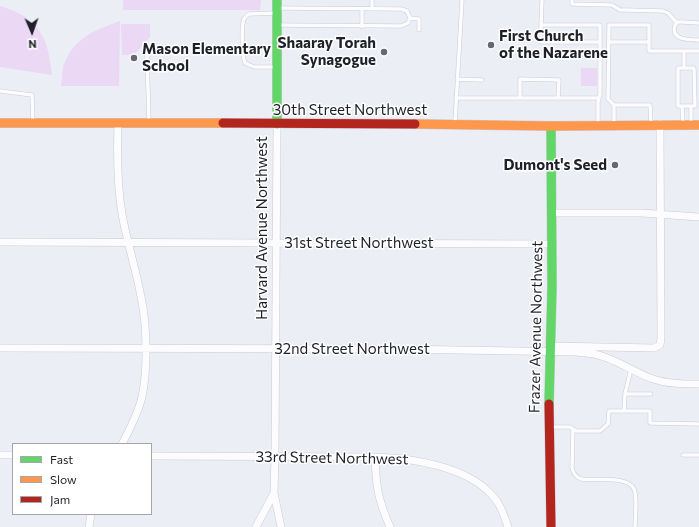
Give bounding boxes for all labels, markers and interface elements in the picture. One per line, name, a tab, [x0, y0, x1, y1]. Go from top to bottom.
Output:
north arrow	[12, 12, 52, 52]
place label: First Church of the Nazarene	[499, 27, 608, 62]
place label: Shaaray Torah Synagogue	[278, 34, 376, 69]
text: N	[28, 38, 37, 51]
place label: Mason Elementary School	[142, 40, 271, 75]
marker: First Church of the Nazarene	[486, 40, 496, 50]
marker: Shaaray Torah Synagogue	[379, 47, 389, 57]
marker: Mason Elementary School	[129, 53, 139, 63]
street label: 30th Street Northwest	[273, 101, 427, 119]
street label: Harvard Avenue Northwest	[253, 136, 271, 320]
place label: Dumont's Seed	[504, 156, 607, 174]
marker: Dumont's Seed	[610, 160, 620, 170]
street label: 31st Street Northwest	[284, 234, 434, 252]
street label: Frazer Avenue Northwest	[525, 241, 547, 413]
street label: 32nd Street Northwest	[274, 340, 430, 358]
legend	[12, 443, 152, 515]
street label: 33rd Street Northwest	[255, 448, 409, 468]
text: Fast	[50, 452, 73, 466]
text: Slow	[50, 472, 77, 486]
text: Jam	[50, 492, 70, 506]

